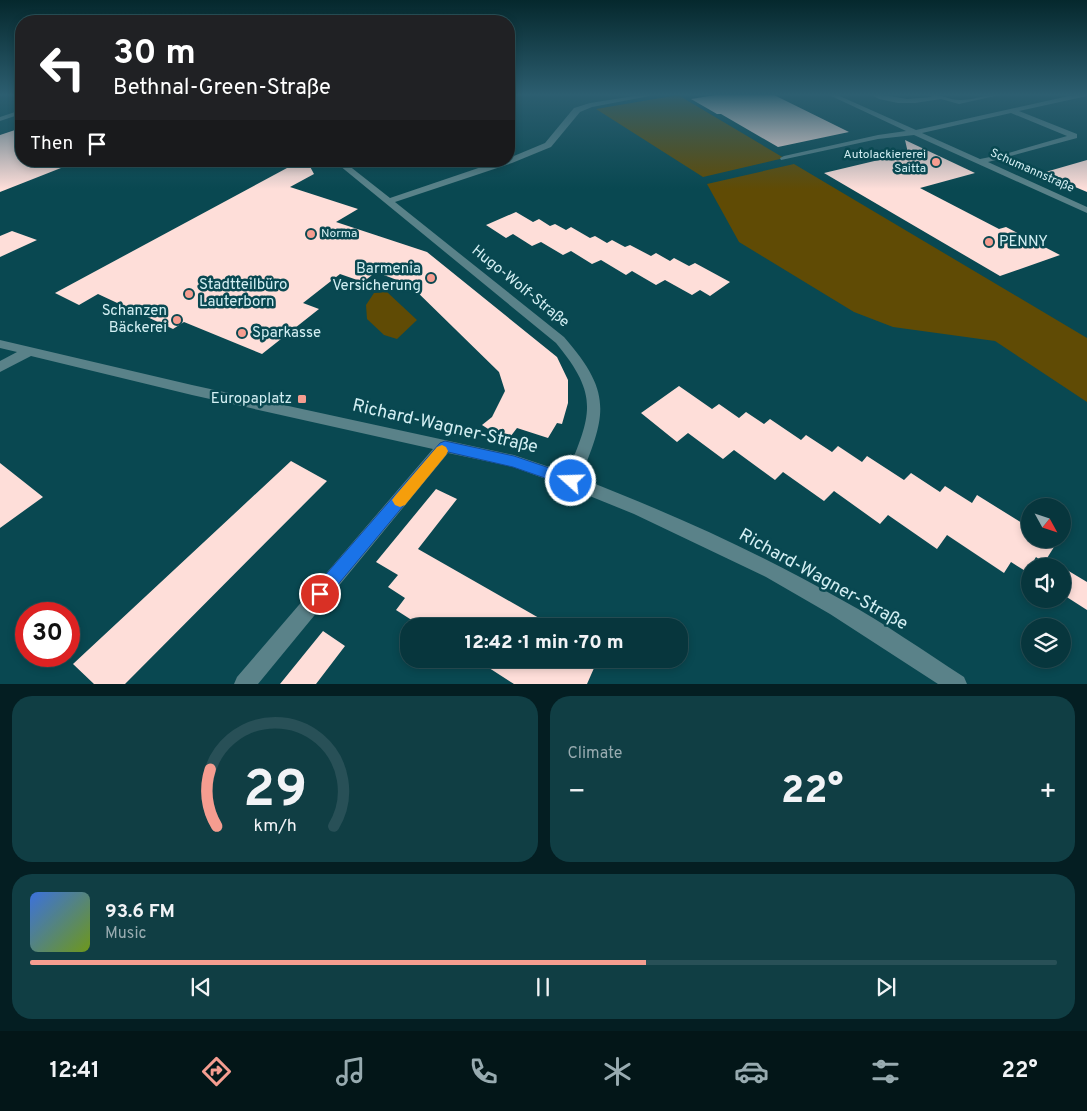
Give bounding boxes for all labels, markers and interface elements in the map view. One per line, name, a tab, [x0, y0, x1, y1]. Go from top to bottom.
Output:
text: 30 m	[113, 32, 196, 76]
icon: left	[30, 35, 95, 100]
text: Bethnal-Green-Straße	[113, 75, 331, 102]
icon: arrive	[83, 130, 111, 158]
text: Then	[30, 132, 73, 156]
street label: Schumannstraße	[987, 145, 1077, 197]
place label: Autolackiererei Saitta	[844, 147, 926, 177]
marker: Autolackiererei Saitta	[930, 156, 942, 168]
place label: Norma	[321, 226, 357, 242]
marker: Norma	[305, 228, 317, 240]
place label: PENNY	[999, 233, 1048, 252]
marker: PENNY	[983, 236, 995, 248]
street label: Hugo-Wolf-Straße	[467, 242, 573, 332]
place label: Barmenia Versicherung	[332, 260, 421, 296]
marker: Barmenia Versicherung	[425, 272, 437, 284]
place label: Stadtteilbüro Lauterborn	[199, 276, 287, 312]
marker: Stadtteilbüro Lauterborn	[183, 288, 195, 300]
place label: Schanzen Bäckerei	[102, 302, 167, 338]
marker: Schanzen Bäckerei	[171, 314, 183, 326]
place label: Sparkasse	[252, 324, 321, 343]
marker: Sparkasse	[236, 327, 248, 339]
place label: Europaplatz	[211, 390, 292, 409]
marker: Europaplatz	[296, 393, 308, 405]
street label: Richard-Wagner-Straße	[350, 394, 540, 460]
position arrow	[544, 454, 596, 506]
north arrow	[1021, 498, 1071, 548]
map controls	[1021, 498, 1071, 668]
street label: Richard-Wagner-Straße	[734, 524, 912, 636]
button: sound	[1021, 558, 1071, 608]
pin	[299, 573, 341, 615]
icon: arrive	[306, 580, 334, 608]
speed limit sign: 30	[15, 602, 80, 667]
button: layers	[1021, 618, 1071, 668]
text: 12:42 · 1 min · 70 m	[465, 631, 623, 655]
text: Climate	[568, 744, 622, 764]
text: 29	[243, 759, 307, 825]
text: 22°	[781, 768, 843, 817]
text: −	[568, 775, 586, 811]
text: +	[1039, 775, 1057, 811]
text: km/h	[253, 815, 296, 838]
text: 93.6 FM	[105, 900, 175, 924]
text: Music	[105, 924, 146, 944]
icon: previous	[187, 973, 215, 1001]
icon: pause	[529, 973, 557, 1001]
icon: next	[872, 973, 900, 1001]
icon: directions	[199, 1054, 234, 1089]
icon: music	[333, 1054, 368, 1089]
icon: phone	[466, 1054, 501, 1089]
icon: climate	[600, 1054, 635, 1089]
icon: car	[734, 1054, 769, 1089]
icon: filters	[868, 1054, 903, 1089]
text: 12:41	[49, 1058, 100, 1085]
text: 22°	[1002, 1058, 1038, 1085]

